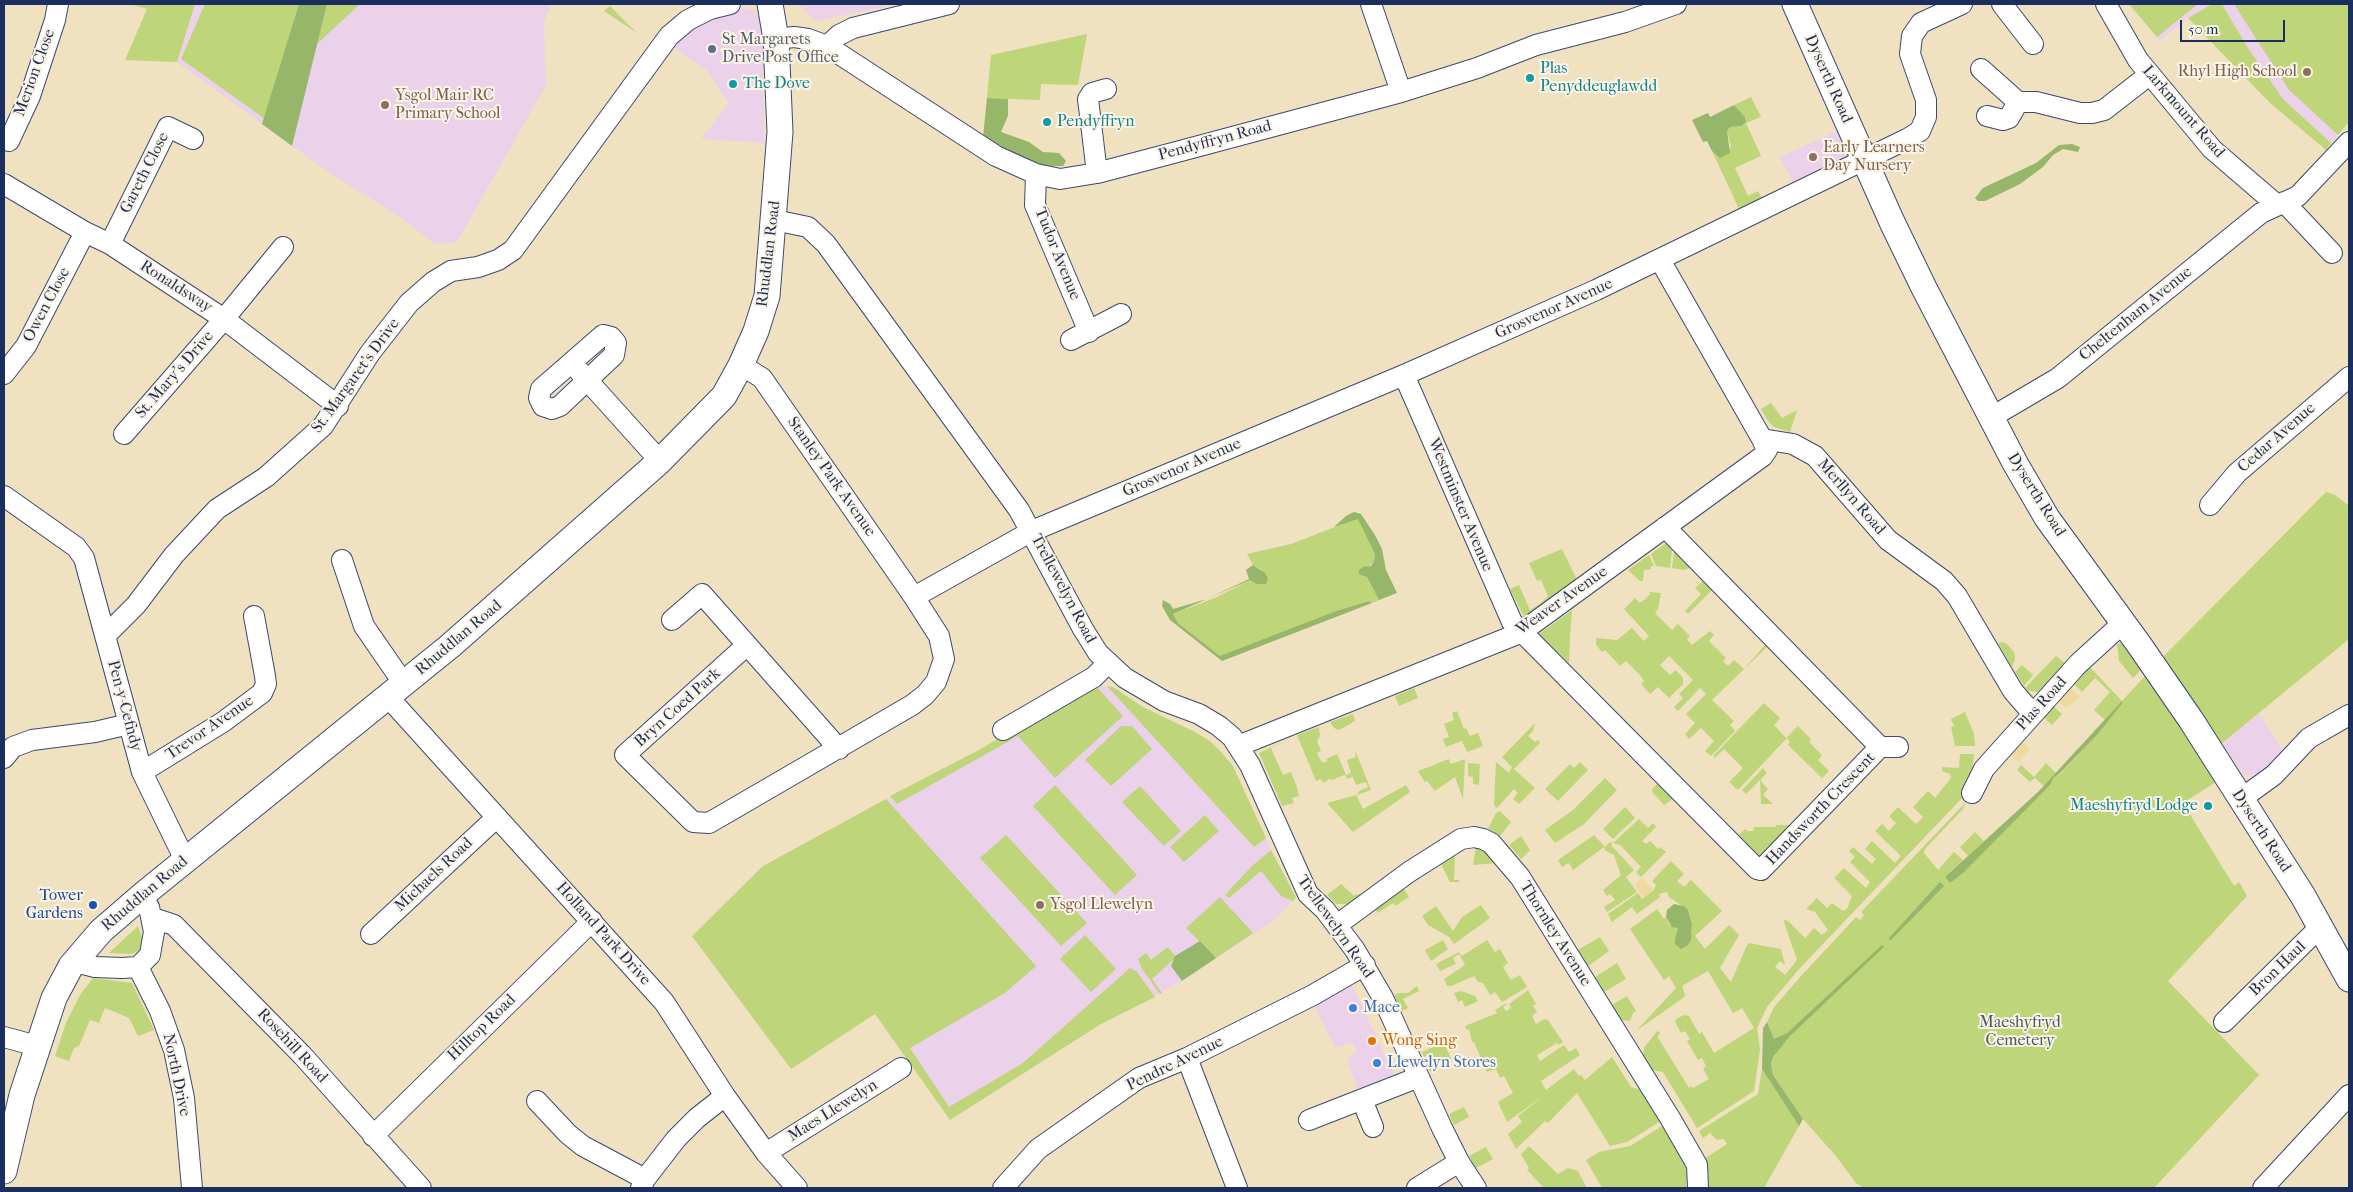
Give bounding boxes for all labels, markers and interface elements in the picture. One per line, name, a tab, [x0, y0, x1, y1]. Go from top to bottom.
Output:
scale bar	[2183, 10, 2288, 42]
text: 50 m	[2188, 20, 2218, 38]
street label: Merion Close	[10, 27, 60, 119]
place label: St Margarets Drive Post Office	[722, 30, 839, 68]
street label: Dyserth Road	[1800, 32, 1856, 126]
marker: St Margarets Drive Post Office	[706, 43, 718, 55]
place label: Plas Penyddeuglawdd	[1540, 59, 1657, 97]
street label: Larkmount Road	[2138, 62, 2228, 162]
place label: Rhyl High School	[2178, 62, 2297, 82]
marker: Rhyl High School	[2301, 66, 2313, 78]
marker: Plas Penyddeuglawdd	[1524, 72, 1536, 84]
place label: The Dove	[743, 74, 810, 94]
marker: The Dove	[727, 78, 739, 90]
place label: Ysgol Mair RC Primary School	[395, 86, 500, 124]
marker: Ysgol Mair RC Primary School	[379, 99, 391, 111]
place label: Pendyffryn	[1057, 112, 1134, 132]
marker: Pendyffryn	[1041, 116, 1053, 128]
street label: Pendyffryn Road	[1156, 117, 1274, 165]
street label: Gareth Close	[116, 129, 174, 217]
place label: Early Learners Day Nursery	[1823, 138, 1925, 176]
marker: Early Learners Day Nursery	[1807, 151, 1819, 163]
street label: Rhuddlan Road	[753, 200, 785, 308]
street label: Tudor Avenue	[1030, 205, 1084, 303]
street label: Ronaldsway	[136, 257, 216, 317]
street label: Cheltenham Avenue	[2076, 263, 2196, 365]
street label: Owen Close	[19, 264, 75, 346]
street label: Grosvenor Avenue	[1492, 274, 1616, 344]
street label: St. Margaret's Drive	[308, 315, 404, 437]
street label: St. Mary's Drive	[132, 327, 218, 423]
street label: Cedar Avenue	[2234, 399, 2320, 477]
street label: Stanley Park Avenue	[783, 414, 879, 540]
street label: Grosvenor Avenue	[1120, 434, 1244, 502]
street label: Westminster Avenue	[1423, 435, 1497, 575]
street label: Dyserth Road	[2003, 450, 2069, 540]
street label: Merllyn Road	[1813, 455, 1889, 539]
street label: Trellewelyn Road	[1026, 531, 1100, 647]
street label: Weaver Avenue	[1513, 562, 1611, 640]
street label: Rhuddlan Road	[412, 596, 506, 680]
street label: Pen-y-Cefndy	[103, 658, 145, 754]
street label: Bryn Coed Park	[631, 664, 725, 752]
street label: Plas Road	[2013, 673, 2071, 735]
street label: Trevor Avenue	[162, 692, 258, 764]
street label: Handsworth Crescent	[1762, 749, 1880, 869]
street label: Dyserth Road	[2227, 786, 2295, 876]
place label: Maeshyfryd Lodge	[2070, 796, 2198, 816]
marker: Maeshyfryd Lodge	[2202, 800, 2214, 812]
street label: Michaels Road	[391, 834, 477, 916]
street label: Rhuddlan Road	[98, 852, 192, 936]
street label: Trellewelyn Road	[1292, 872, 1378, 982]
street label: Holland Park Drive	[552, 878, 654, 990]
street label: Thornley Avenue	[1515, 878, 1595, 990]
place label: Tower Gardens	[26, 886, 83, 924]
place label: Ysgol Llewelyn	[1050, 895, 1153, 915]
marker: Tower Gardens	[87, 899, 99, 911]
marker: Ysgol Llewelyn	[1034, 899, 1046, 911]
street label: Bron Haul	[2246, 937, 2310, 1001]
street label: Hilltop Road	[444, 991, 520, 1065]
place label: Mace	[1363, 998, 1400, 1018]
marker: Mace	[1347, 1002, 1359, 1014]
street label: Rosehill Road	[253, 1005, 331, 1087]
park label: Maeshyfryd Cemetery	[1979, 1013, 2061, 1051]
place label: Wong Sing	[1382, 1031, 1457, 1051]
street label: North Drive	[158, 1032, 194, 1118]
street label: Pendre Avenue	[1124, 1032, 1226, 1096]
marker: Wong Sing	[1366, 1035, 1378, 1047]
place label: Llewelyn Stores	[1387, 1053, 1496, 1073]
marker: Llewelyn Stores	[1371, 1057, 1383, 1069]
street label: Maes Llewelyn	[785, 1076, 881, 1146]

